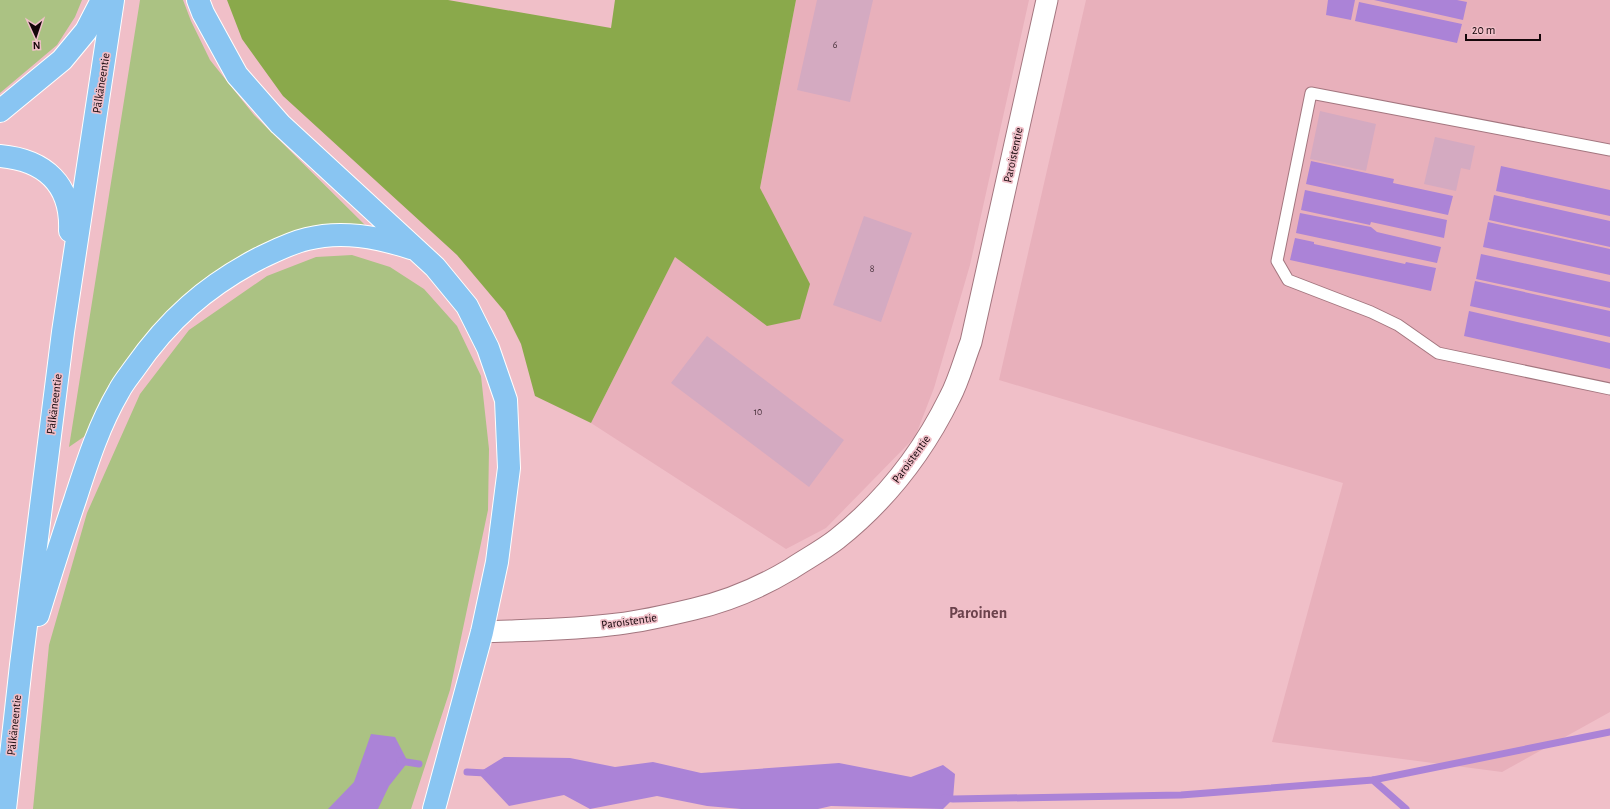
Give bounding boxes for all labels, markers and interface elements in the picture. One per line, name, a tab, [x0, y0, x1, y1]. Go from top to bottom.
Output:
north arrow	[16, 16, 56, 56]
scale bar	[1466, 16, 1540, 42]
text: 20 m	[1472, 24, 1495, 36]
text: N	[32, 40, 41, 51]
house number: 6	[833, 40, 838, 50]
street label: Pälkäneentie	[90, 52, 112, 114]
street label: Paroistentie	[1001, 126, 1025, 184]
house number: 8	[870, 264, 875, 274]
street label: Pälkäneentie	[44, 373, 64, 435]
house number: 10	[754, 407, 762, 417]
street label: Paroistentie	[890, 433, 932, 485]
district label: Paroinen	[949, 605, 1007, 621]
street label: Paroistentie	[600, 611, 658, 631]
street label: Pälkäneentie	[5, 694, 23, 756]

